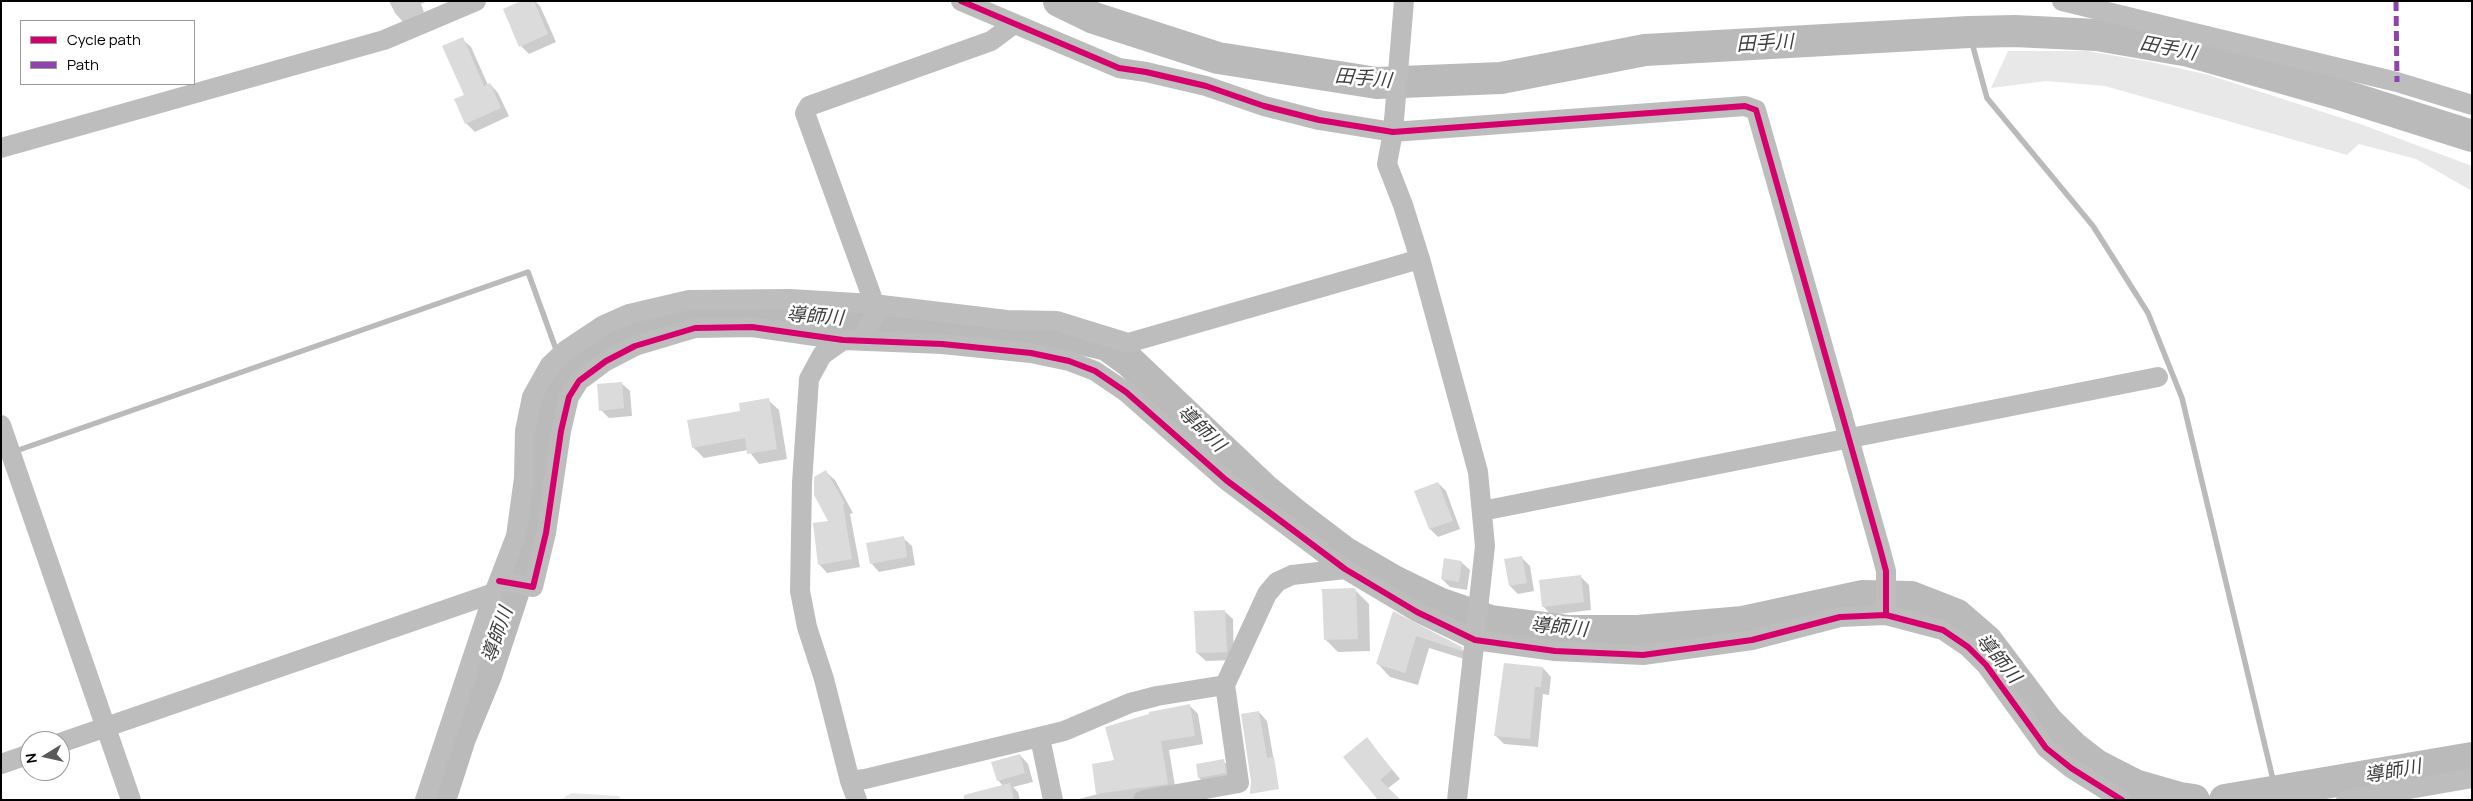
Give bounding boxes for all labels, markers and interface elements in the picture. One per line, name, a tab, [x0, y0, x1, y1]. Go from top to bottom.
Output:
legend	[20, 20, 195, 85]
text: Cycle path	[67, 29, 141, 50]
water label: 田手川	[1736, 31, 1794, 57]
water label: 田手川	[2138, 32, 2198, 66]
text: Path	[67, 54, 99, 75]
water label: 田手川	[1334, 65, 1392, 93]
water label: 導師川	[786, 304, 844, 330]
water label: 導師川	[1173, 401, 1229, 457]
water label: 導師川	[478, 604, 518, 666]
water label: 導師川	[1530, 614, 1588, 642]
water label: 導師川	[1971, 630, 2025, 688]
north arrow	[20, 731, 70, 781]
text: N	[21, 752, 41, 765]
water label: 導師川	[2363, 756, 2423, 788]

